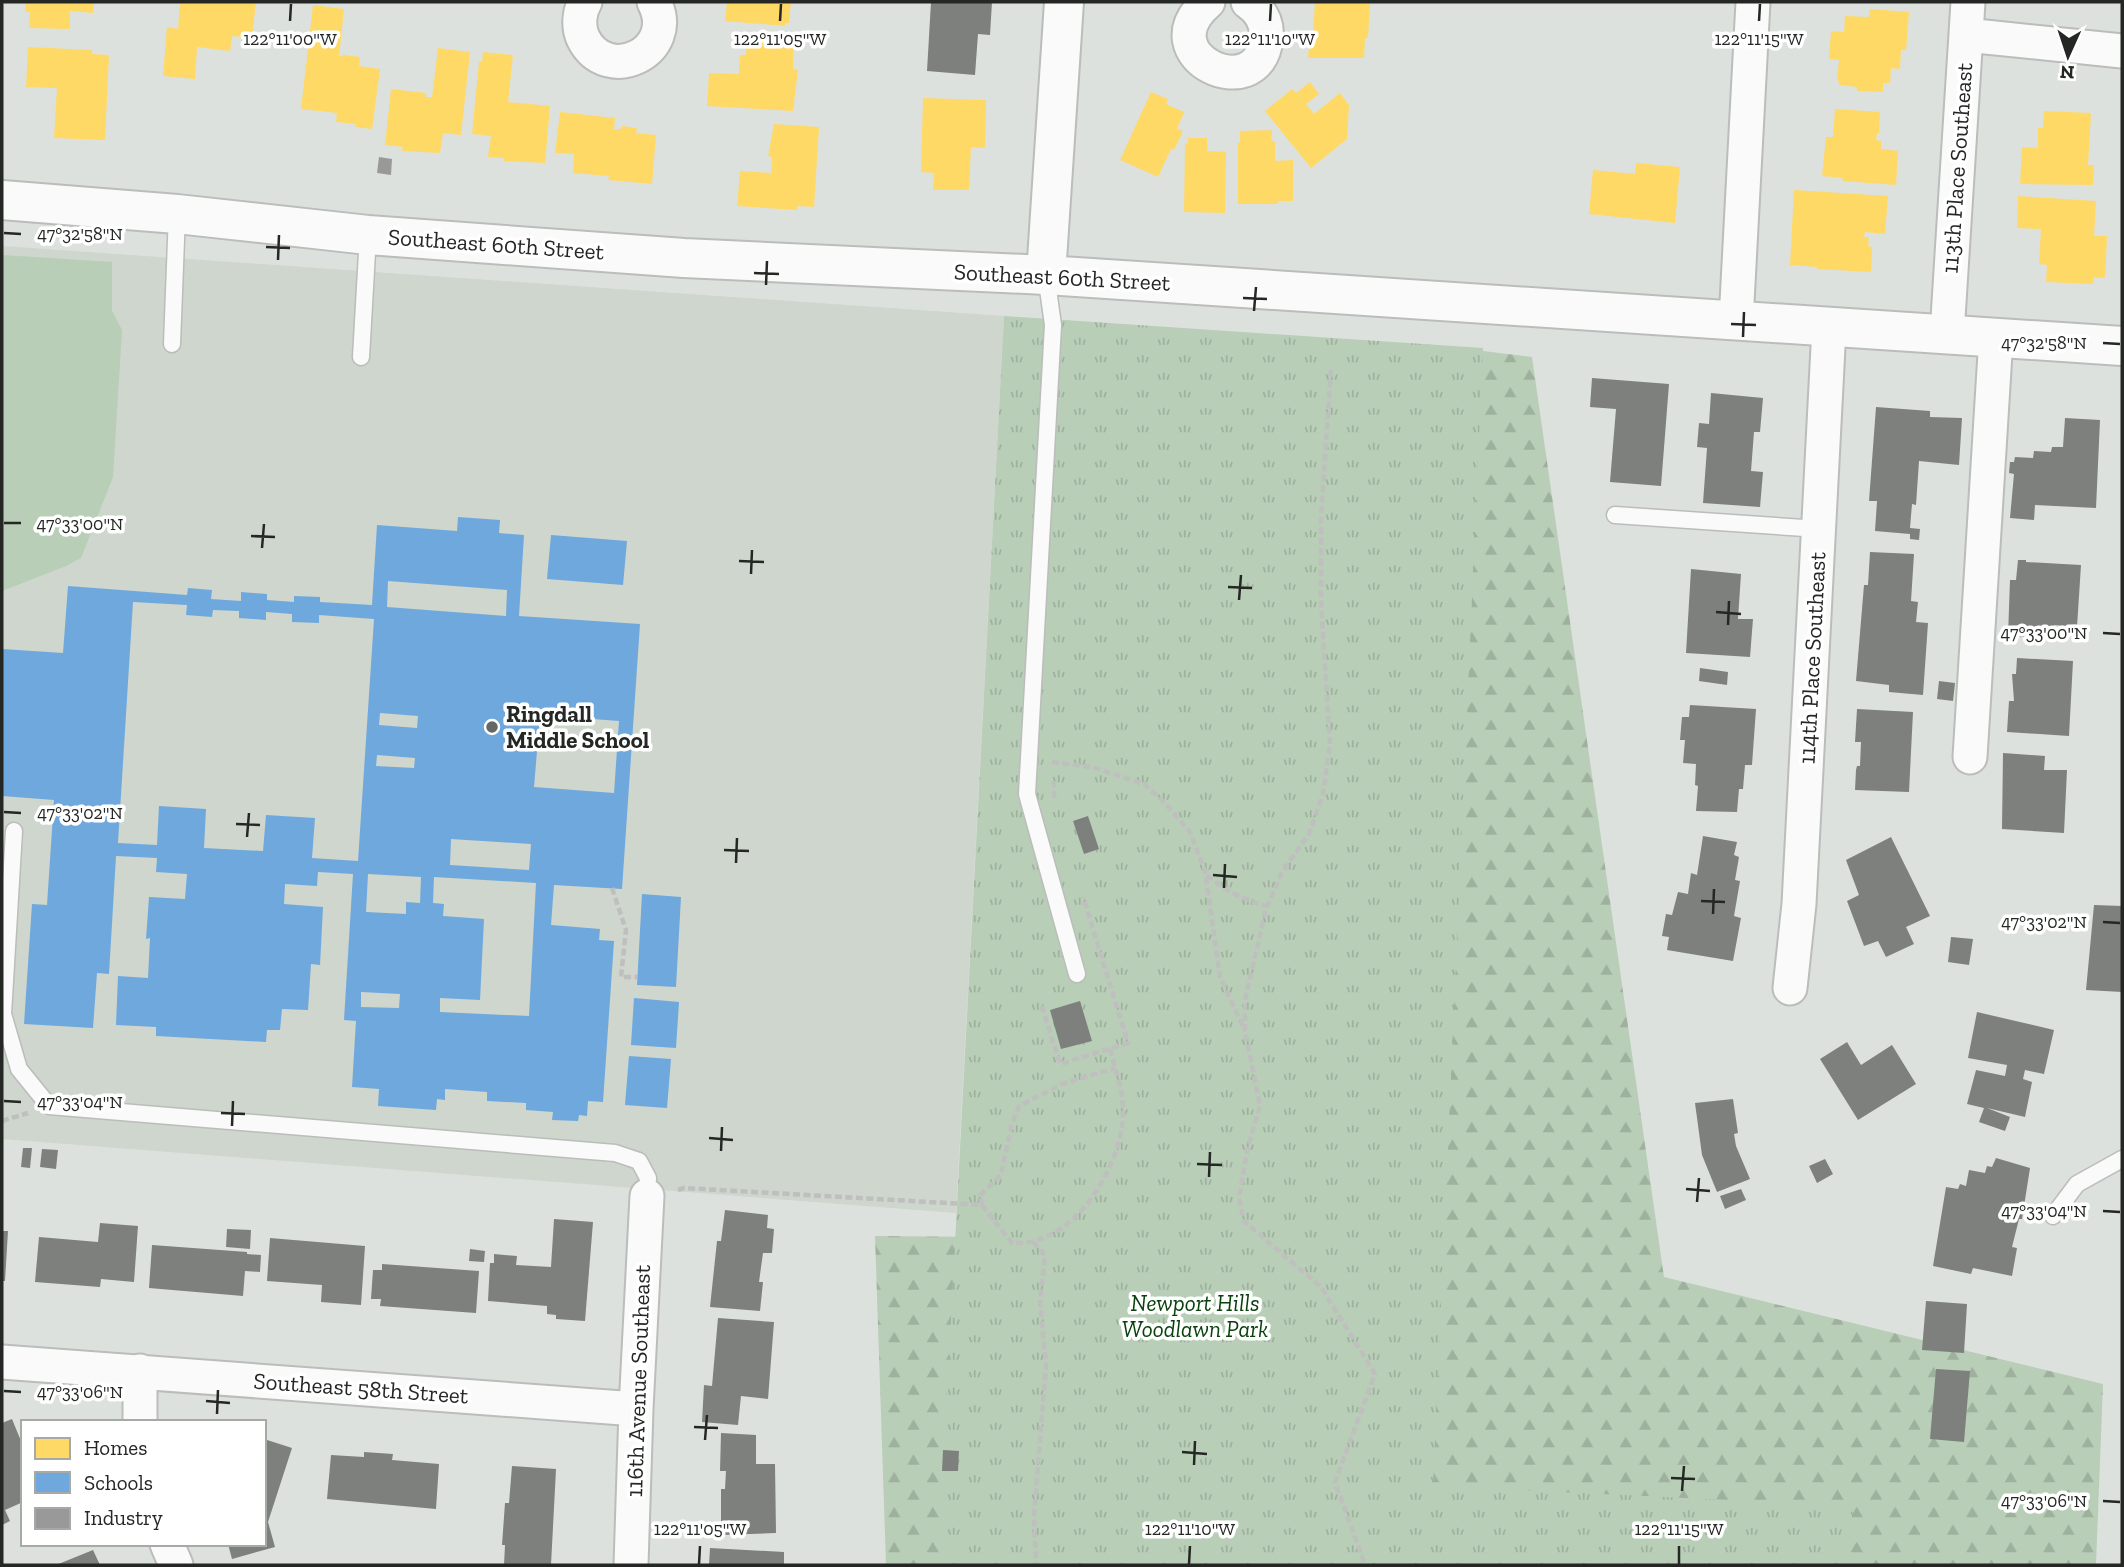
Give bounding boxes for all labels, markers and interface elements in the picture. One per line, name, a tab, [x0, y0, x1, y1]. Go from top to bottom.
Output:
north arrow	[2033, 21, 2103, 91]
text: 122°11'00"W	[243, 28, 337, 50]
text: 122°11'05"W	[734, 28, 826, 50]
text: 122°11'10"W	[1225, 28, 1315, 50]
text: 122°11'15"W	[1714, 28, 1804, 50]
street label: 113th Place Southeast	[1936, 61, 1978, 274]
text: N	[2059, 61, 2075, 84]
street label: Southeast 60th Street	[387, 222, 605, 266]
text: 47°32'58"N	[37, 223, 123, 245]
street label: Southeast 60th Street	[953, 257, 1171, 297]
text: 47°32'58"N	[2001, 332, 2087, 354]
text: 47°33'00"N	[37, 513, 123, 535]
street label: 114th Place Southeast	[1792, 551, 1832, 765]
text: 47°33'00"N	[2001, 622, 2087, 644]
place label: Ringdall Middle School	[506, 700, 650, 754]
marker: Ringdall Middle School	[484, 719, 500, 735]
text: 47°33'02"N	[37, 802, 123, 824]
text: 47°33'02"N	[2001, 911, 2087, 933]
text: 47°33'04"N	[37, 1091, 123, 1113]
text: 47°33'04"N	[2001, 1200, 2087, 1222]
street label: 116th Avenue Southeast	[620, 1264, 656, 1498]
park label: Newport Hills Woodlawn Park	[1122, 1289, 1268, 1343]
street label: Southeast 58th Street	[253, 1367, 470, 1410]
text: 47°33'06"N	[37, 1381, 123, 1403]
legend	[21, 1420, 266, 1546]
text: Homes	[84, 1435, 147, 1460]
text: Schools	[84, 1470, 153, 1495]
text: 47°33'06"N	[2001, 1490, 2087, 1512]
text: Industry	[84, 1505, 163, 1530]
text: 122°11'05"W	[654, 1518, 746, 1540]
text: 122°11'10"W	[1145, 1518, 1235, 1540]
text: 122°11'15"W	[1634, 1518, 1724, 1540]

